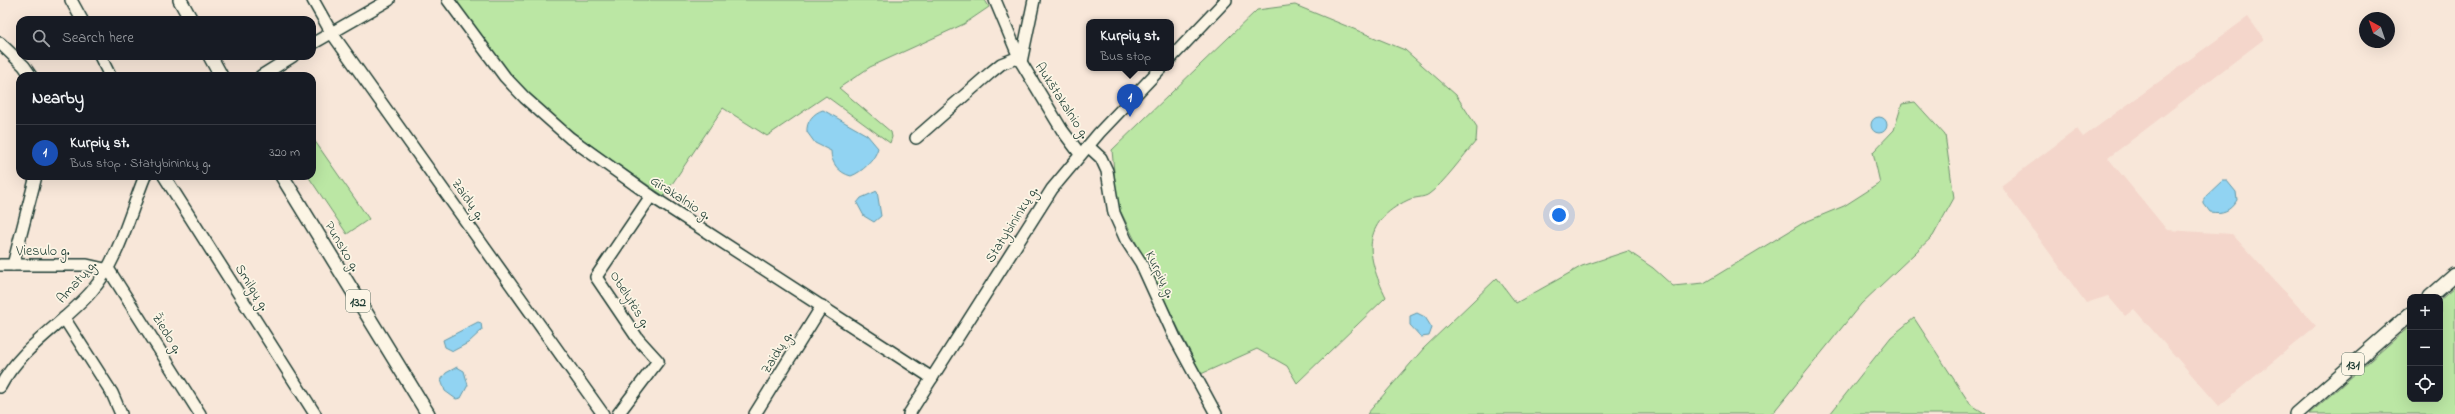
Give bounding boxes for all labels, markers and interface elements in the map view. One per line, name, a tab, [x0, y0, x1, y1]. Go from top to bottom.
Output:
north arrow	[2359, 12, 2395, 48]
search box	[16, 16, 316, 60]
popup	[1086, 19, 1174, 71]
text: Kurpių st.	[1100, 25, 1160, 47]
icon: search	[30, 27, 52, 49]
text: Search here	[62, 27, 134, 49]
text: Bus stop	[1100, 47, 1151, 66]
street label: Aukštakalnio g.	[1028, 58, 1094, 144]
pin: 1	[1117, 84, 1143, 117]
text: Nearby	[32, 86, 84, 111]
text: Kurpių st.	[70, 132, 129, 154]
text: 1	[43, 143, 47, 162]
text: 320 m	[269, 143, 300, 162]
text: Bus stop · Statybininkų g.	[70, 154, 211, 173]
street label: Girakalnio g.	[645, 171, 715, 227]
street label: Zaidų g.	[445, 175, 490, 226]
street label: Statybininkų g.	[980, 182, 1045, 268]
your location	[1549, 205, 1569, 225]
street label: Punsko g.	[318, 218, 365, 277]
street label: Viesulo g.	[15, 241, 70, 263]
street label: Kurpių g.	[1138, 248, 1180, 302]
street label: Amatų g.	[52, 255, 103, 309]
street label: Smilgų g.	[228, 260, 274, 316]
street label: Obelytės g.	[603, 267, 656, 333]
road number: 132	[346, 290, 370, 312]
map controls	[2407, 294, 2443, 402]
button: +	[2407, 294, 2443, 330]
street label: Žiedo g.	[145, 309, 188, 359]
street label: Zaidų g.	[756, 327, 799, 379]
button: −	[2407, 330, 2443, 366]
road number: 131	[2342, 353, 2364, 375]
button: locate	[2407, 366, 2443, 402]

